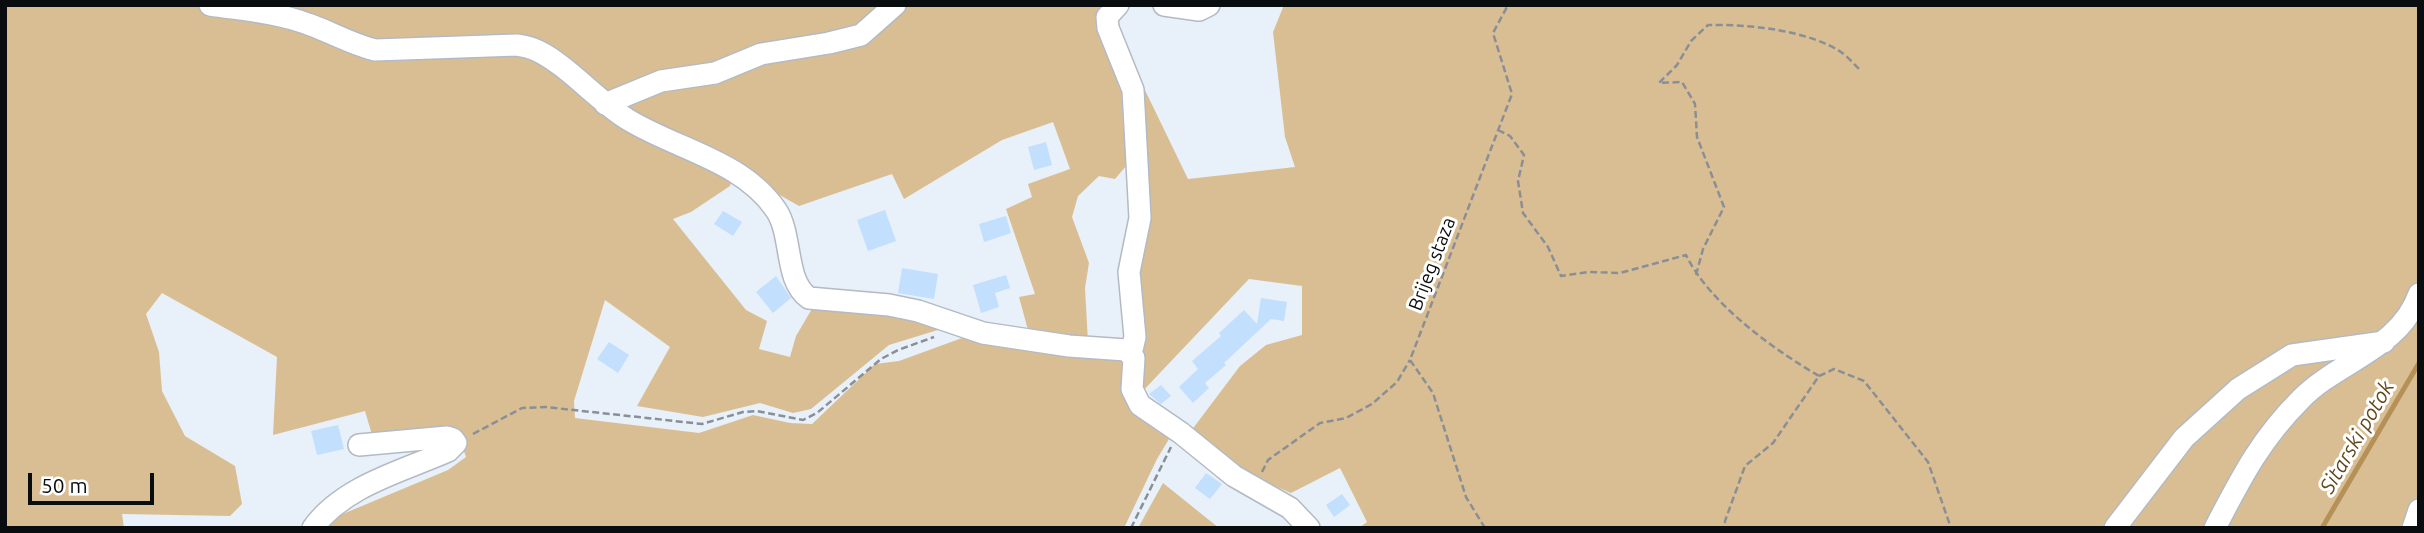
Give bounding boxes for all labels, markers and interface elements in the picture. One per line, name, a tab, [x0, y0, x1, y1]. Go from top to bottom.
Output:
street label: Brijeg staza	[1404, 214, 1460, 314]
water label: Sitarski potok	[2315, 376, 2399, 498]
scale bar	[32, 460, 158, 504]
text: 50 m	[41, 473, 88, 497]

